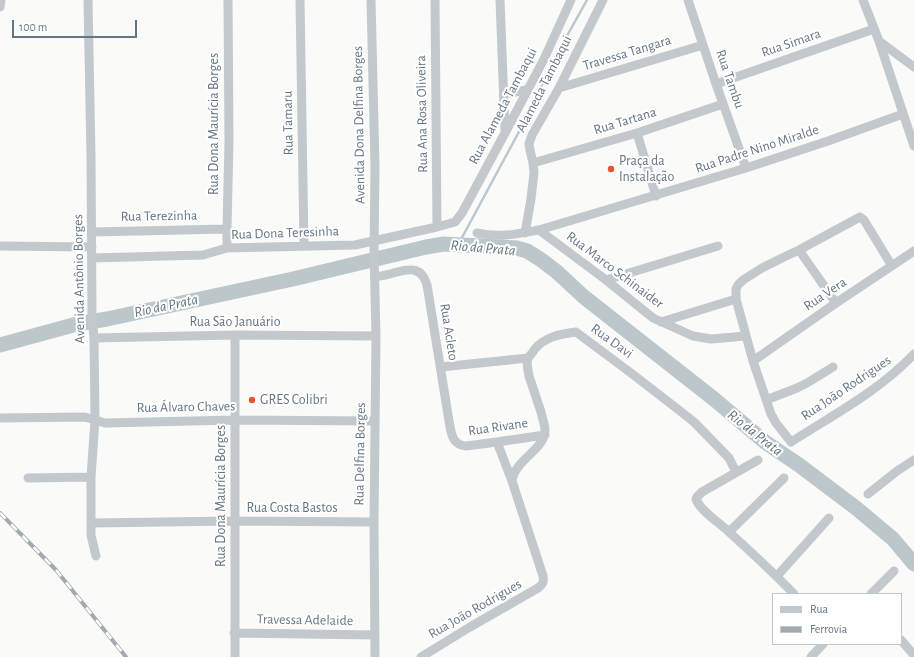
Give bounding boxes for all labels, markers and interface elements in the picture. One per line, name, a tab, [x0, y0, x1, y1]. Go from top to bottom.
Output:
scale bar	[14, 12, 139, 38]
text: 100 m	[19, 21, 47, 33]
street label: Rua Simara	[759, 25, 823, 61]
street label: Travessa Tangara	[581, 32, 673, 74]
street label: Alameda Tambaqui	[512, 33, 576, 135]
street label: Rua Alameda Tambaqui	[465, 45, 541, 167]
street label: Avenida Dona Delfina Borges	[349, 46, 369, 204]
street label: Rua Tambu	[712, 47, 748, 111]
street label: Rua Dona Maurícia Borges	[206, 53, 222, 195]
street label: Rua Ana Rosa Oliveira	[413, 55, 431, 173]
street label: Rua Tamaru	[279, 90, 297, 156]
street label: Rua Tartana	[592, 104, 658, 138]
street label: Rua Padre Nino Miralde	[693, 121, 821, 177]
place label: Praça da Instalação	[619, 153, 674, 186]
marker: Praça da Instalação	[606, 164, 616, 174]
street label: Rua Terezinha	[120, 207, 198, 225]
street label: Avenida Antônio Borges	[69, 214, 89, 344]
street label: Rua Dona Teresinha	[231, 223, 339, 243]
street label: Rua Marco Schinaider	[563, 228, 667, 312]
water label: Rio da Prata	[450, 236, 516, 260]
street label: Rua Vera	[800, 274, 850, 314]
water label: Rio da Prata	[132, 290, 200, 322]
street label: Rua Acleto	[436, 302, 462, 362]
street label: Rua Sāo Januário	[189, 314, 281, 330]
street label: Rua Davi	[588, 320, 636, 362]
street label: Rua Joāo Rodrigues	[798, 352, 894, 424]
place label: GRES Colibri	[260, 392, 328, 408]
marker: GRES Colibri	[247, 395, 257, 405]
street label: Rua Álvaro Chaves	[136, 398, 236, 416]
street label: Rua Delfina Borges	[351, 402, 369, 506]
water label: Rio da Prata	[724, 406, 786, 460]
street label: Rua Rivane	[467, 414, 529, 440]
street label: Rua Dona Maurícia Borges	[213, 425, 229, 567]
street label: Rua Costa Bastos	[246, 500, 338, 516]
street label: Rua João Rodrigues	[425, 576, 525, 642]
legend	[772, 593, 902, 645]
text: Rua	[810, 603, 828, 615]
street label: Travessa Adelaide	[257, 611, 353, 629]
text: Ferrovia	[810, 623, 847, 635]

